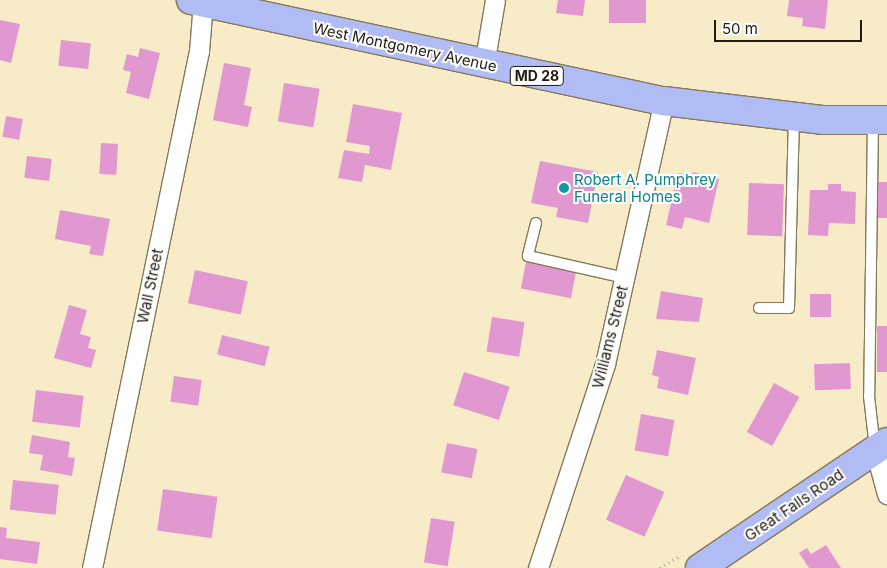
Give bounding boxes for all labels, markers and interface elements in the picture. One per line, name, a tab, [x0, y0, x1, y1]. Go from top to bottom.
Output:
scale bar	[717, 10, 864, 42]
street label: West Montgomery Avenue	[312, 19, 498, 75]
text: 50 m	[722, 19, 758, 38]
road number: MD 28	[510, 64, 564, 88]
place label: Robert A. Pumphrey Funeral Homes	[574, 170, 716, 205]
marker: Robert A. Pumphrey Funeral Homes	[558, 182, 570, 194]
street label: Wall Street	[133, 247, 167, 325]
street label: Williams Street	[589, 284, 631, 390]
street label: Great Falls Road	[741, 465, 847, 545]

